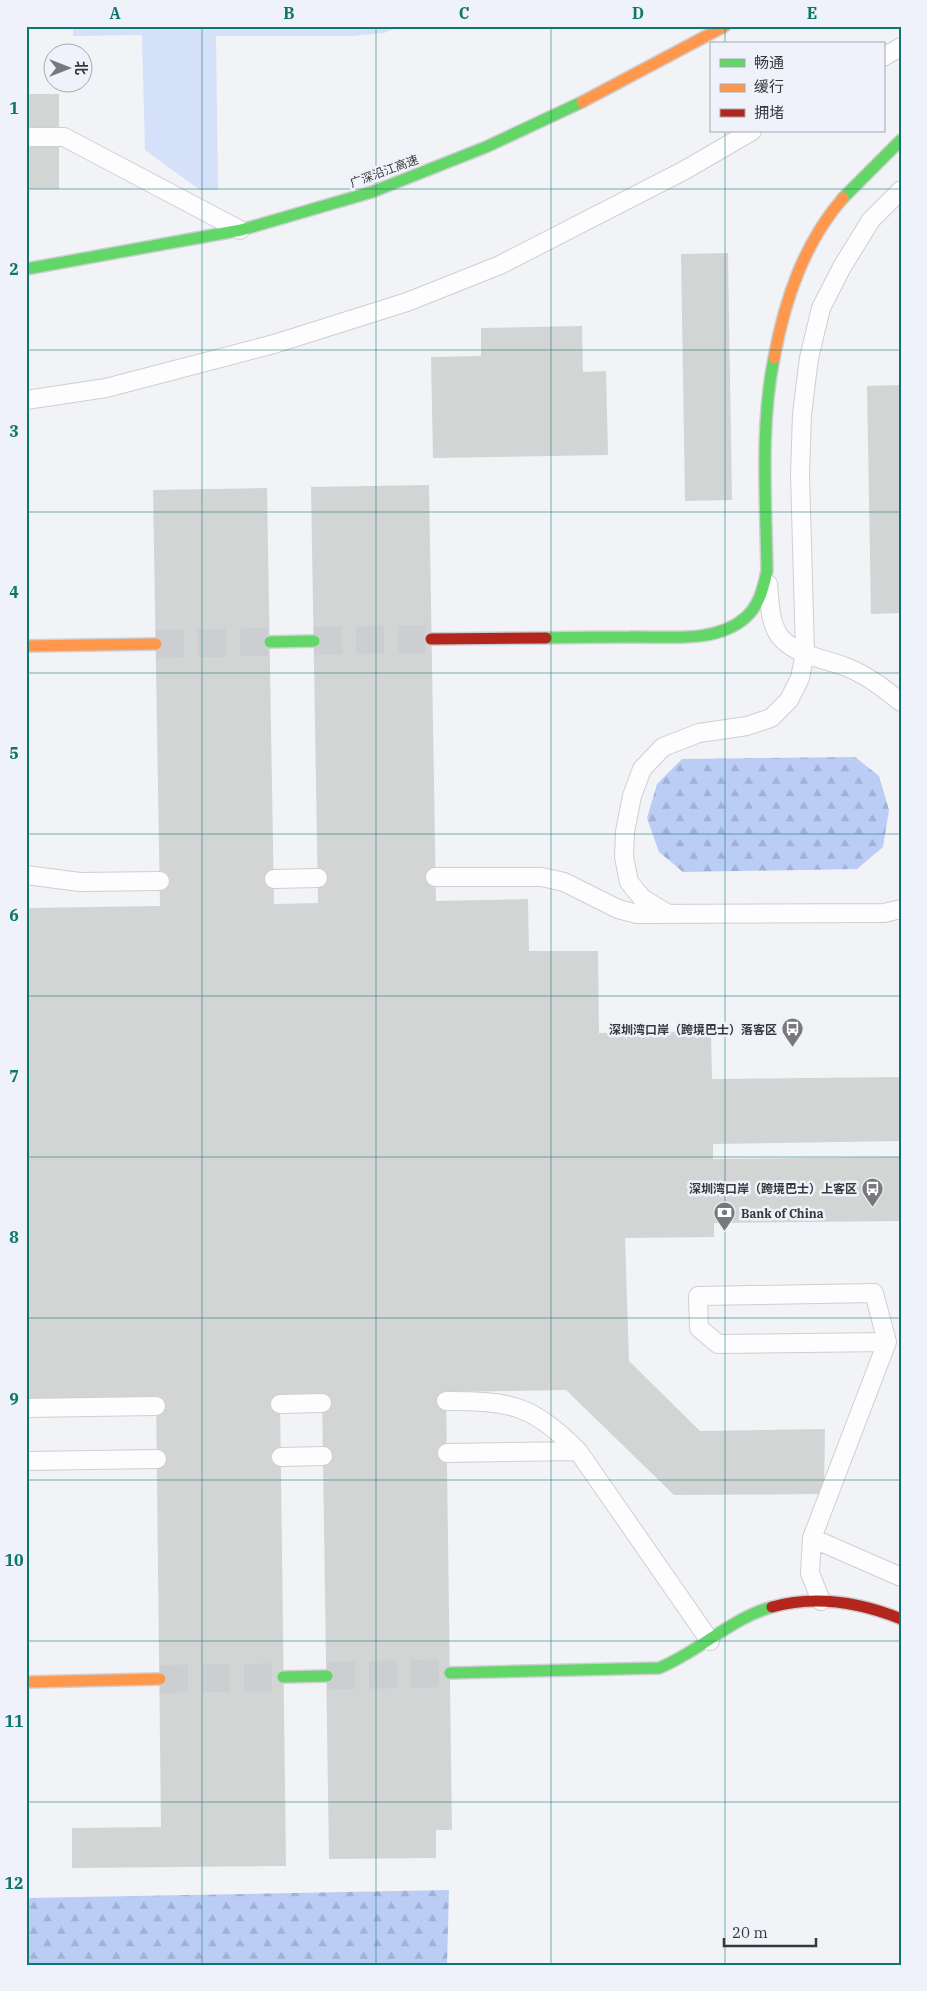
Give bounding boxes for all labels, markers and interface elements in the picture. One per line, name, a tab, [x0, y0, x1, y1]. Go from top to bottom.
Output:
text: A	[109, 3, 121, 23]
text: B	[283, 3, 295, 23]
text: C	[459, 3, 469, 23]
text: D	[632, 3, 644, 23]
text: E	[807, 3, 817, 23]
north arrow	[42, 42, 92, 92]
legend	[710, 42, 884, 132]
text: 畅通	[754, 53, 784, 72]
text: 北	[72, 61, 90, 75]
text: 缓行	[754, 77, 784, 96]
text: 1	[9, 98, 19, 118]
text: 拥堵	[754, 103, 784, 122]
street label: 广深沿江高速	[348, 152, 420, 190]
text: 2	[9, 259, 19, 279]
text: 3	[9, 421, 19, 441]
text: 4	[9, 582, 19, 602]
text: 5	[9, 743, 19, 763]
text: 6	[9, 905, 19, 925]
bus stop icon: 深圳湾口岸（跨境巴士）落客区	[781, 1017, 805, 1048]
place label: 深圳湾口岸（跨境巴士）落客区	[609, 1022, 777, 1037]
text: 7	[9, 1066, 19, 1086]
bus stop icon: 深圳湾口岸（跨境巴士）上客区	[861, 1176, 885, 1207]
place label: 深圳湾口岸（跨境巴士）上客区	[689, 1181, 857, 1196]
bank icon: Bank of China	[713, 1201, 737, 1232]
place label: Bank of China	[741, 1206, 824, 1221]
text: 8	[9, 1227, 19, 1247]
text: 9	[9, 1389, 19, 1409]
text: 10	[4, 1550, 24, 1570]
text: 11	[4, 1711, 24, 1731]
text: 12	[4, 1873, 24, 1893]
scale bar	[724, 1916, 817, 1948]
text: 20 m	[732, 1923, 768, 1942]

